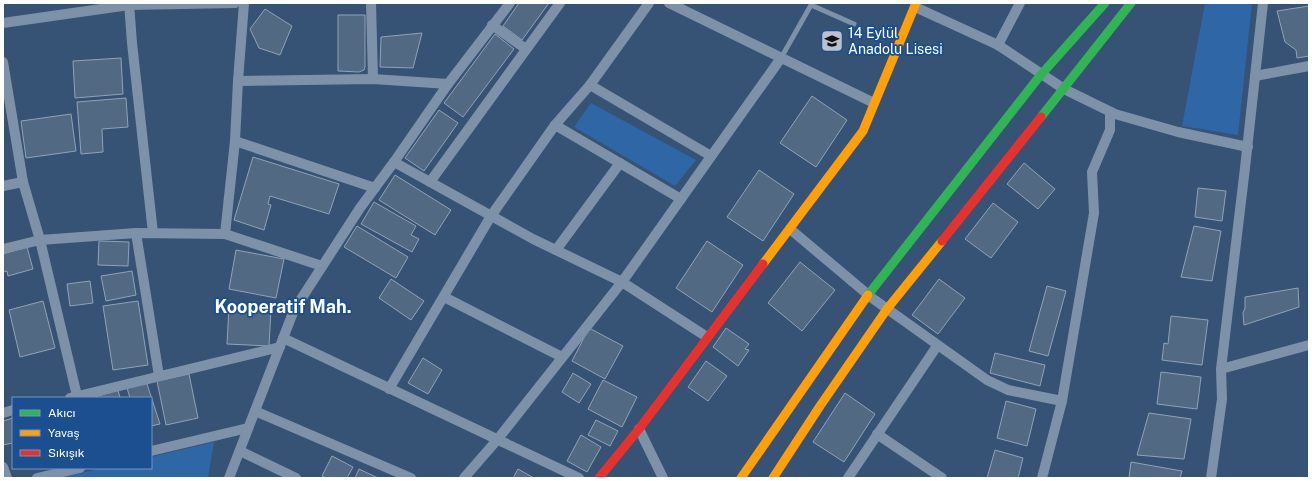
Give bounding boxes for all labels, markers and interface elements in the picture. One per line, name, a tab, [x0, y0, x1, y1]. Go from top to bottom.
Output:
place label: 14 Eylül Anadolu Lisesi	[848, 25, 943, 57]
school or university icon: 14 Eylül Anadolu Lisesi	[819, 28, 845, 54]
district label: Kooperatif Mah.	[214, 296, 352, 317]
legend	[12, 397, 152, 469]
text: Akıcı	[48, 406, 76, 420]
text: Yavaş	[48, 426, 80, 440]
text: Sıkışık	[48, 446, 85, 460]

